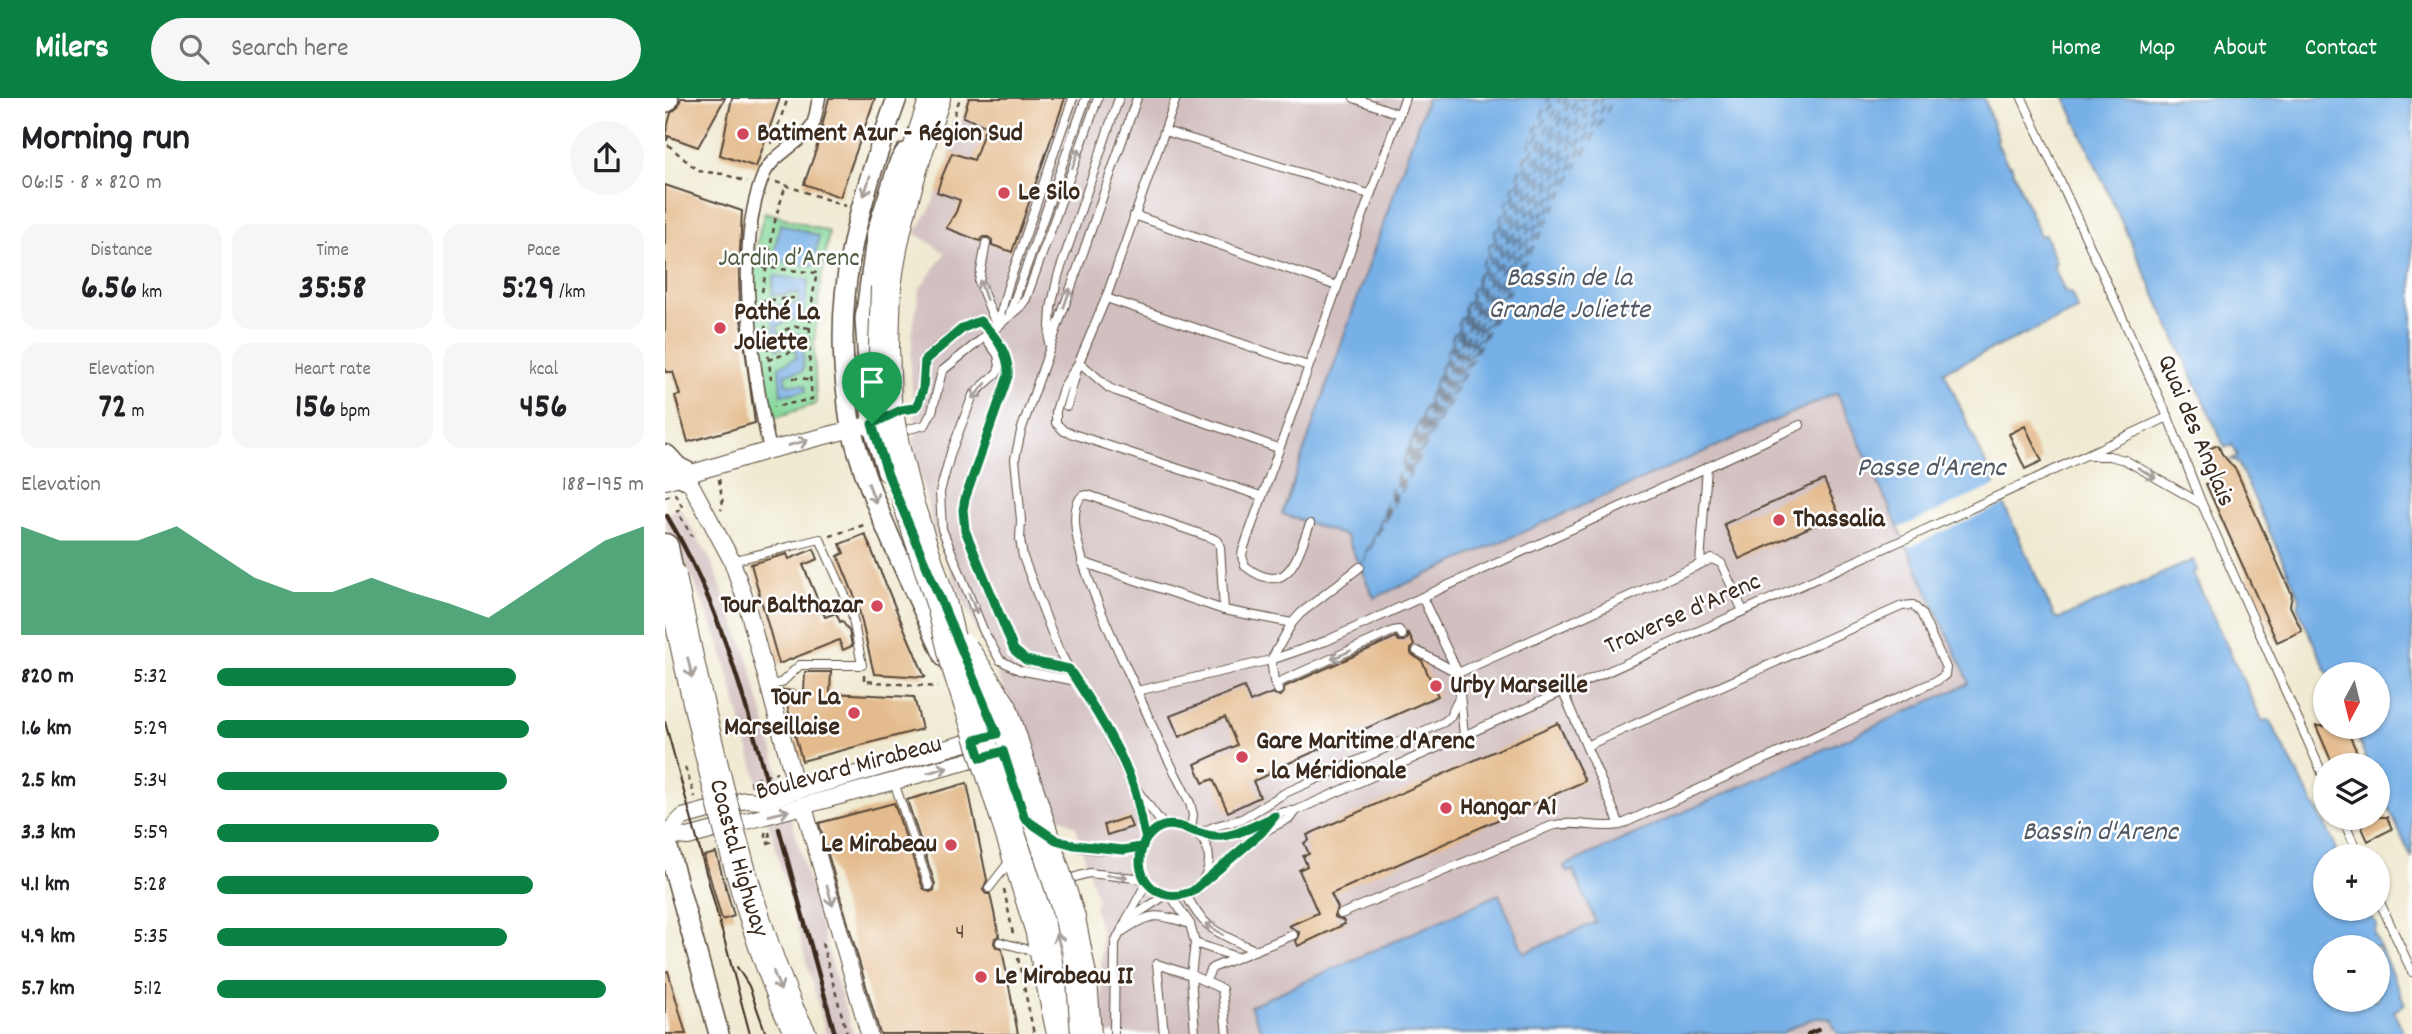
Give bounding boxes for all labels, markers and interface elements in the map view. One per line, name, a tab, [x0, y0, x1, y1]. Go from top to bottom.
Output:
search box	[151, 18, 641, 81]
text: Milers	[35, 26, 109, 73]
icon: search	[175, 30, 213, 68]
text: Search here	[231, 31, 348, 68]
text: Home	[2051, 32, 2101, 66]
text: Map	[2139, 32, 2175, 66]
text: About	[2213, 32, 2267, 66]
text: Contact	[2305, 32, 2377, 66]
text: Morning run	[21, 113, 190, 168]
place label: Batiment Azur - Région Sud	[757, 116, 1023, 153]
button: share	[570, 121, 644, 195]
marker: Batiment Azur - Région Sud	[735, 126, 751, 142]
one-way arrow	[1071, 147, 1084, 169]
text: 06:15 · 8 × 820 m	[21, 167, 162, 200]
one-way arrow	[860, 175, 873, 197]
place label: Le Silo	[1018, 175, 1080, 212]
marker: Le Silo	[996, 185, 1012, 201]
text: Distance	[91, 238, 152, 265]
text: Time	[316, 238, 349, 265]
text: Pace	[527, 238, 560, 265]
park label: Jardin d’Arenc	[718, 241, 860, 278]
water label: Bassin de la Grande Joliette	[1488, 260, 1652, 332]
text: 6.56	[81, 265, 137, 315]
text: 35:58	[299, 265, 366, 315]
text: 5:29	[502, 265, 555, 315]
one-way arrow	[976, 279, 989, 301]
text: km	[137, 280, 162, 307]
text: /km	[555, 280, 585, 307]
one-way arrow	[1062, 288, 1074, 310]
place label: Pathé La Joliette	[734, 295, 820, 362]
marker: Pathé La Joliette	[712, 320, 728, 336]
street label: Quai des Anglais	[2146, 349, 2244, 513]
pin	[842, 352, 902, 424]
text: Elevation	[88, 357, 155, 384]
text: Heart rate	[294, 357, 371, 384]
text: kcal	[529, 357, 558, 384]
icon: arrive	[853, 363, 891, 401]
one-way arrow	[971, 382, 987, 400]
text: 72	[98, 384, 127, 434]
text: 156	[295, 384, 336, 434]
text: 456	[520, 384, 567, 434]
text: m	[127, 399, 145, 426]
text: bpm	[336, 399, 370, 426]
one-way arrow	[787, 435, 809, 448]
water label: Passe d'Arenc	[1857, 450, 2007, 490]
one-way arrow	[2136, 467, 2157, 480]
text: Elevation	[21, 469, 101, 502]
text: 188–195 m	[562, 469, 644, 502]
one-way arrow	[867, 482, 880, 504]
place label: Thassalia	[1793, 502, 1886, 539]
marker: Thassalia	[1771, 512, 1787, 528]
street label: Traverse d'Arenc	[1599, 564, 1767, 666]
place label: Tour Balthazar	[720, 588, 863, 625]
one-way arrow	[967, 593, 980, 614]
marker: Tour Balthazar	[869, 598, 885, 614]
one-way arrow	[1331, 649, 1352, 662]
one-way arrow	[684, 656, 697, 679]
text: 820 m	[21, 661, 74, 694]
text: 5:32	[133, 661, 168, 694]
north arrow	[2313, 662, 2391, 738]
map controls	[2313, 662, 2390, 1012]
place label: Urby Marseille	[1450, 668, 1588, 705]
marker: Urby Marseille	[1428, 678, 1444, 694]
place label: Tour La Marseillaise	[724, 680, 841, 747]
marker: Tour La Marseillaise	[846, 705, 862, 721]
text: 1.6 km	[21, 713, 72, 746]
text: 5:29	[133, 713, 168, 746]
place label: Gare Maritime d'Arenc - la Méridionale	[1256, 724, 1475, 791]
street label: Boulevard Mirabeau	[752, 726, 946, 812]
marker: Gare Maritime d'Arenc - la Méridionale	[1234, 749, 1250, 765]
button: layers	[2313, 753, 2390, 830]
one-way arrow	[926, 763, 948, 776]
text: 2.5 km	[21, 765, 76, 798]
text: 5:34	[133, 765, 167, 798]
street label: Coastal Highway	[698, 775, 778, 942]
place label: Hangar A1	[1460, 790, 1557, 827]
marker: Hangar A1	[1438, 800, 1454, 816]
one-way arrow	[767, 806, 790, 819]
water label: Bassin d'Arenc	[2022, 814, 2179, 854]
text: 3.3 km	[21, 817, 76, 850]
text: 5:59	[133, 817, 169, 850]
place label: Le Mirabeau	[821, 827, 937, 864]
marker: Le Mirabeau	[943, 837, 959, 853]
button: +	[2313, 844, 2390, 921]
text: 4.1 km	[21, 869, 70, 902]
text: 5:28	[133, 869, 167, 902]
one-way arrow	[1105, 870, 1127, 883]
one-way arrow	[824, 884, 837, 907]
house number: 4	[955, 917, 965, 950]
text: 4.9 km	[21, 921, 75, 954]
text: 5:35	[133, 921, 168, 954]
one-way arrow	[1204, 921, 1224, 935]
one-way arrow	[1052, 933, 1065, 955]
button: −	[2313, 935, 2390, 1012]
place label: Le Mirabeau II	[995, 959, 1134, 996]
marker: Le Mirabeau II	[973, 969, 989, 985]
one-way arrow	[771, 970, 784, 992]
text: 5.7 km	[21, 973, 75, 1006]
text: 5:12	[133, 973, 163, 1006]

